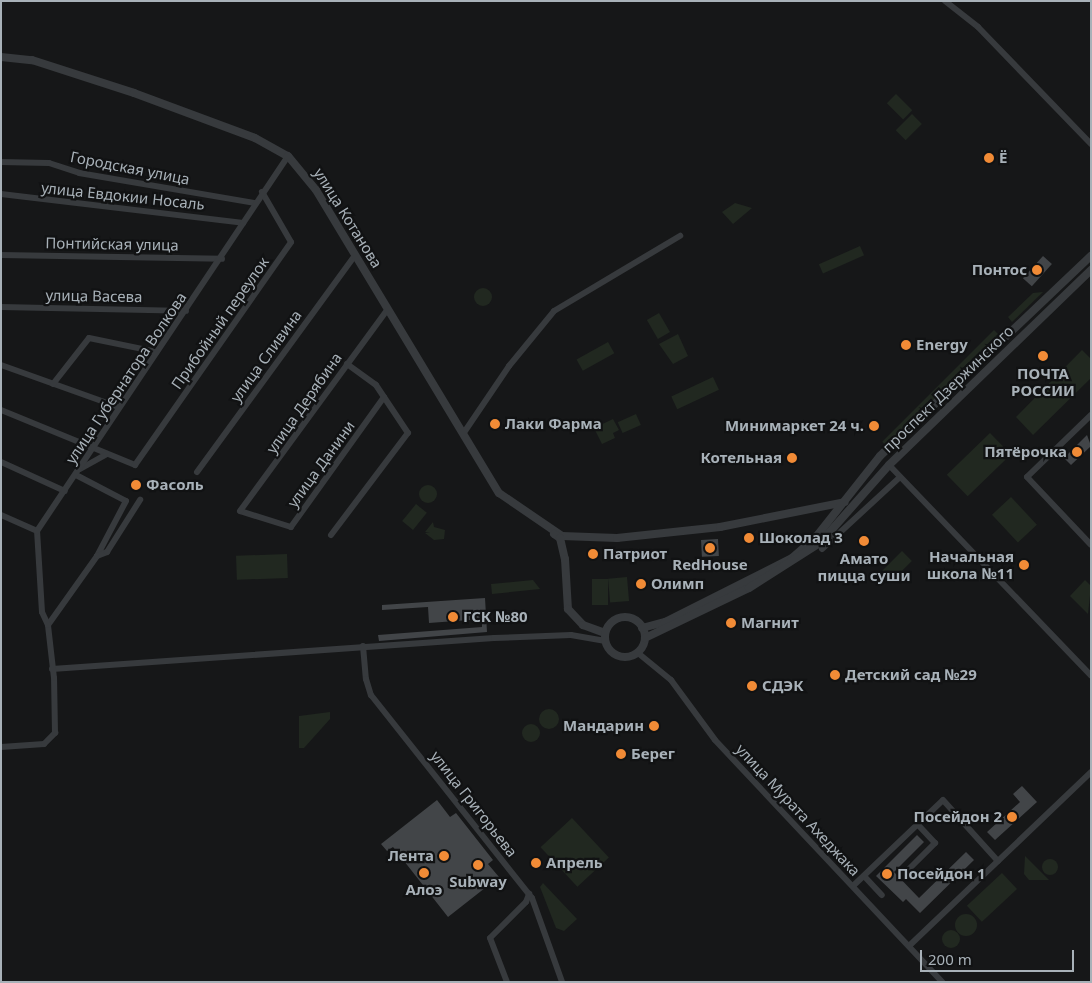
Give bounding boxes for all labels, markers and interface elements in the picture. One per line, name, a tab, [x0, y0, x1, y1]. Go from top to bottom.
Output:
street label: Городская улица	[69, 148, 191, 188]
place label: Ё	[999, 149, 1007, 167]
marker: Ё	[983, 152, 995, 164]
street label: улица Котанова	[310, 165, 386, 271]
street label: улица Евдокии Носаль	[40, 178, 206, 214]
street label: Понтийская улица	[45, 234, 179, 254]
street label: Прибойный переулок	[168, 253, 272, 393]
place label: Понтос	[972, 261, 1027, 279]
marker: Понтос	[1031, 264, 1043, 276]
street label: улица Васева	[45, 286, 143, 306]
street label: улица Губернатора Волкова	[62, 289, 190, 467]
street label: улица Сливина	[227, 306, 305, 406]
street label: проспект Дзержинского	[879, 322, 1017, 456]
place label: Energy	[916, 336, 968, 354]
marker: Energy	[900, 339, 912, 351]
street label: улица Дерябина	[262, 349, 346, 457]
marker: ПОЧТА РОССИИ	[1037, 350, 1049, 362]
place label: ПОЧТА РОССИИ	[1011, 364, 1075, 399]
place label: Лаки Фарма	[505, 415, 602, 433]
street label: улица Данини	[284, 417, 358, 511]
place label: Минимаркет 24 ч.	[725, 417, 864, 435]
marker: Лаки Фарма	[489, 418, 501, 430]
marker: Минимаркет 24 ч.	[868, 420, 880, 432]
place label: Пятёрочка	[984, 443, 1067, 461]
marker: Пятёрочка	[1071, 446, 1083, 458]
place label: Котельная	[700, 449, 782, 467]
marker: Котельная	[786, 452, 798, 464]
place label: Фасоль	[146, 476, 204, 494]
marker: Фасоль	[130, 479, 142, 491]
place label: Шоколад 3	[759, 529, 843, 547]
marker: Шоколад 3	[743, 532, 755, 544]
marker: Амато пицца суши	[858, 535, 870, 547]
marker: RedHouse	[704, 542, 716, 554]
place label: Патриот	[603, 545, 667, 563]
place label: Начальная школа №11	[927, 547, 1014, 582]
marker: Патриот	[587, 548, 599, 560]
place label: Амато пицца суши	[817, 549, 911, 584]
place label: RedHouse	[672, 556, 748, 574]
marker: Начальная школа №11	[1018, 559, 1030, 571]
place label: Олимп	[651, 575, 704, 593]
marker: Олимп	[635, 578, 647, 590]
place label: ГСК №80	[463, 608, 528, 626]
marker: ГСК №80	[447, 611, 459, 623]
place label: Магнит	[741, 614, 799, 632]
marker: Магнит	[725, 617, 737, 629]
place label: Детский сад №29	[845, 666, 977, 684]
marker: Детский сад №29	[829, 669, 841, 681]
place label: СДЭК	[762, 677, 804, 695]
marker: СДЭК	[746, 680, 758, 692]
place label: Мандарин	[563, 717, 644, 735]
marker: Мандарин	[648, 720, 660, 732]
street label: улица Мурата Ахеджака	[732, 740, 864, 880]
place label: Берег	[631, 745, 675, 763]
street label: улица Григорьева	[427, 747, 521, 861]
marker: Берег	[615, 748, 627, 760]
place label: Посейдон 2	[913, 808, 1002, 826]
marker: Посейдон 2	[1006, 811, 1018, 823]
place label: Лента	[388, 847, 434, 865]
marker: Лента	[438, 850, 450, 862]
place label: Апрель	[546, 854, 603, 872]
marker: Апрель	[530, 857, 542, 869]
marker: Subway	[472, 859, 484, 871]
place label: Посейдон 1	[897, 865, 986, 883]
marker: Алоэ	[418, 867, 430, 879]
marker: Посейдон 1	[881, 868, 893, 880]
place label: Subway	[449, 873, 507, 891]
place label: Алоэ	[406, 881, 442, 899]
scale bar	[922, 940, 1076, 972]
text: 200 m	[928, 949, 972, 969]

